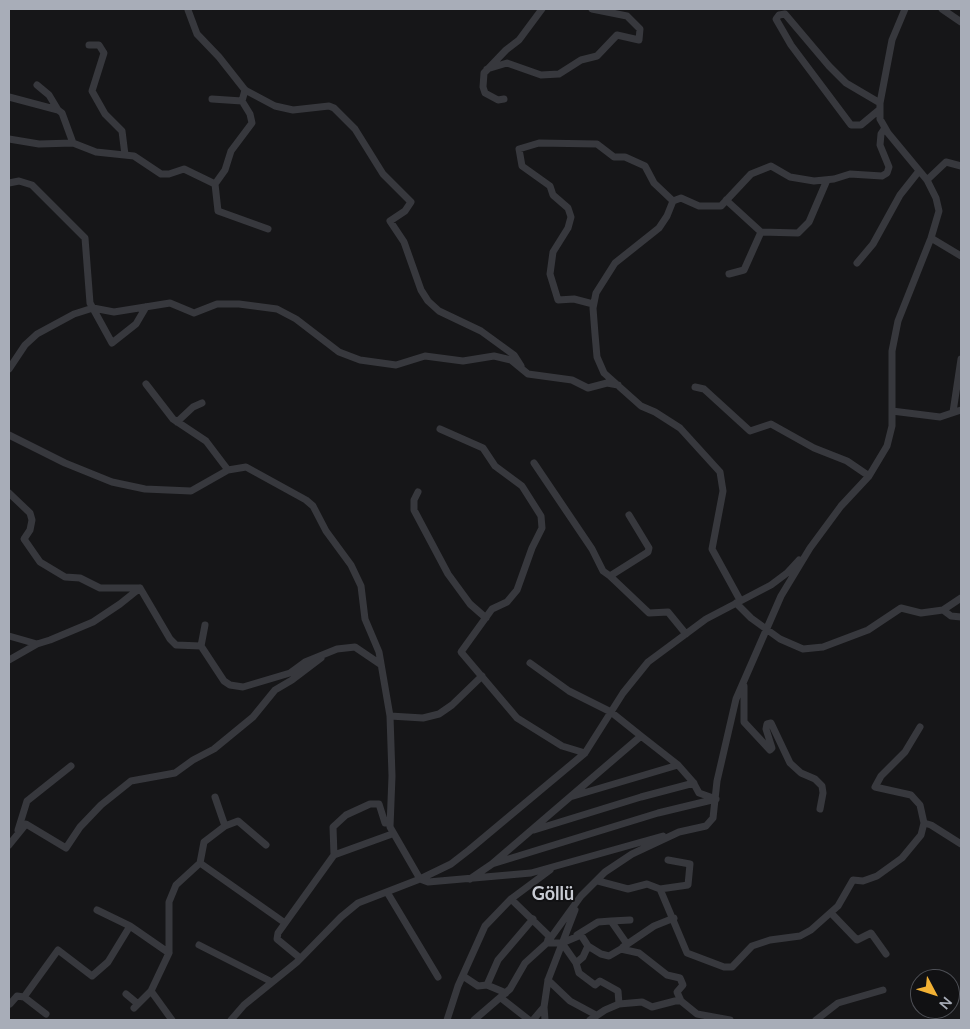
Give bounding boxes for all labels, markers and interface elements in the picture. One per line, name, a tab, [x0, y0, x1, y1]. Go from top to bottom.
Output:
district label: Göllü	[532, 883, 574, 905]
north arrow	[910, 969, 960, 1019]
text: N	[936, 994, 956, 1013]

